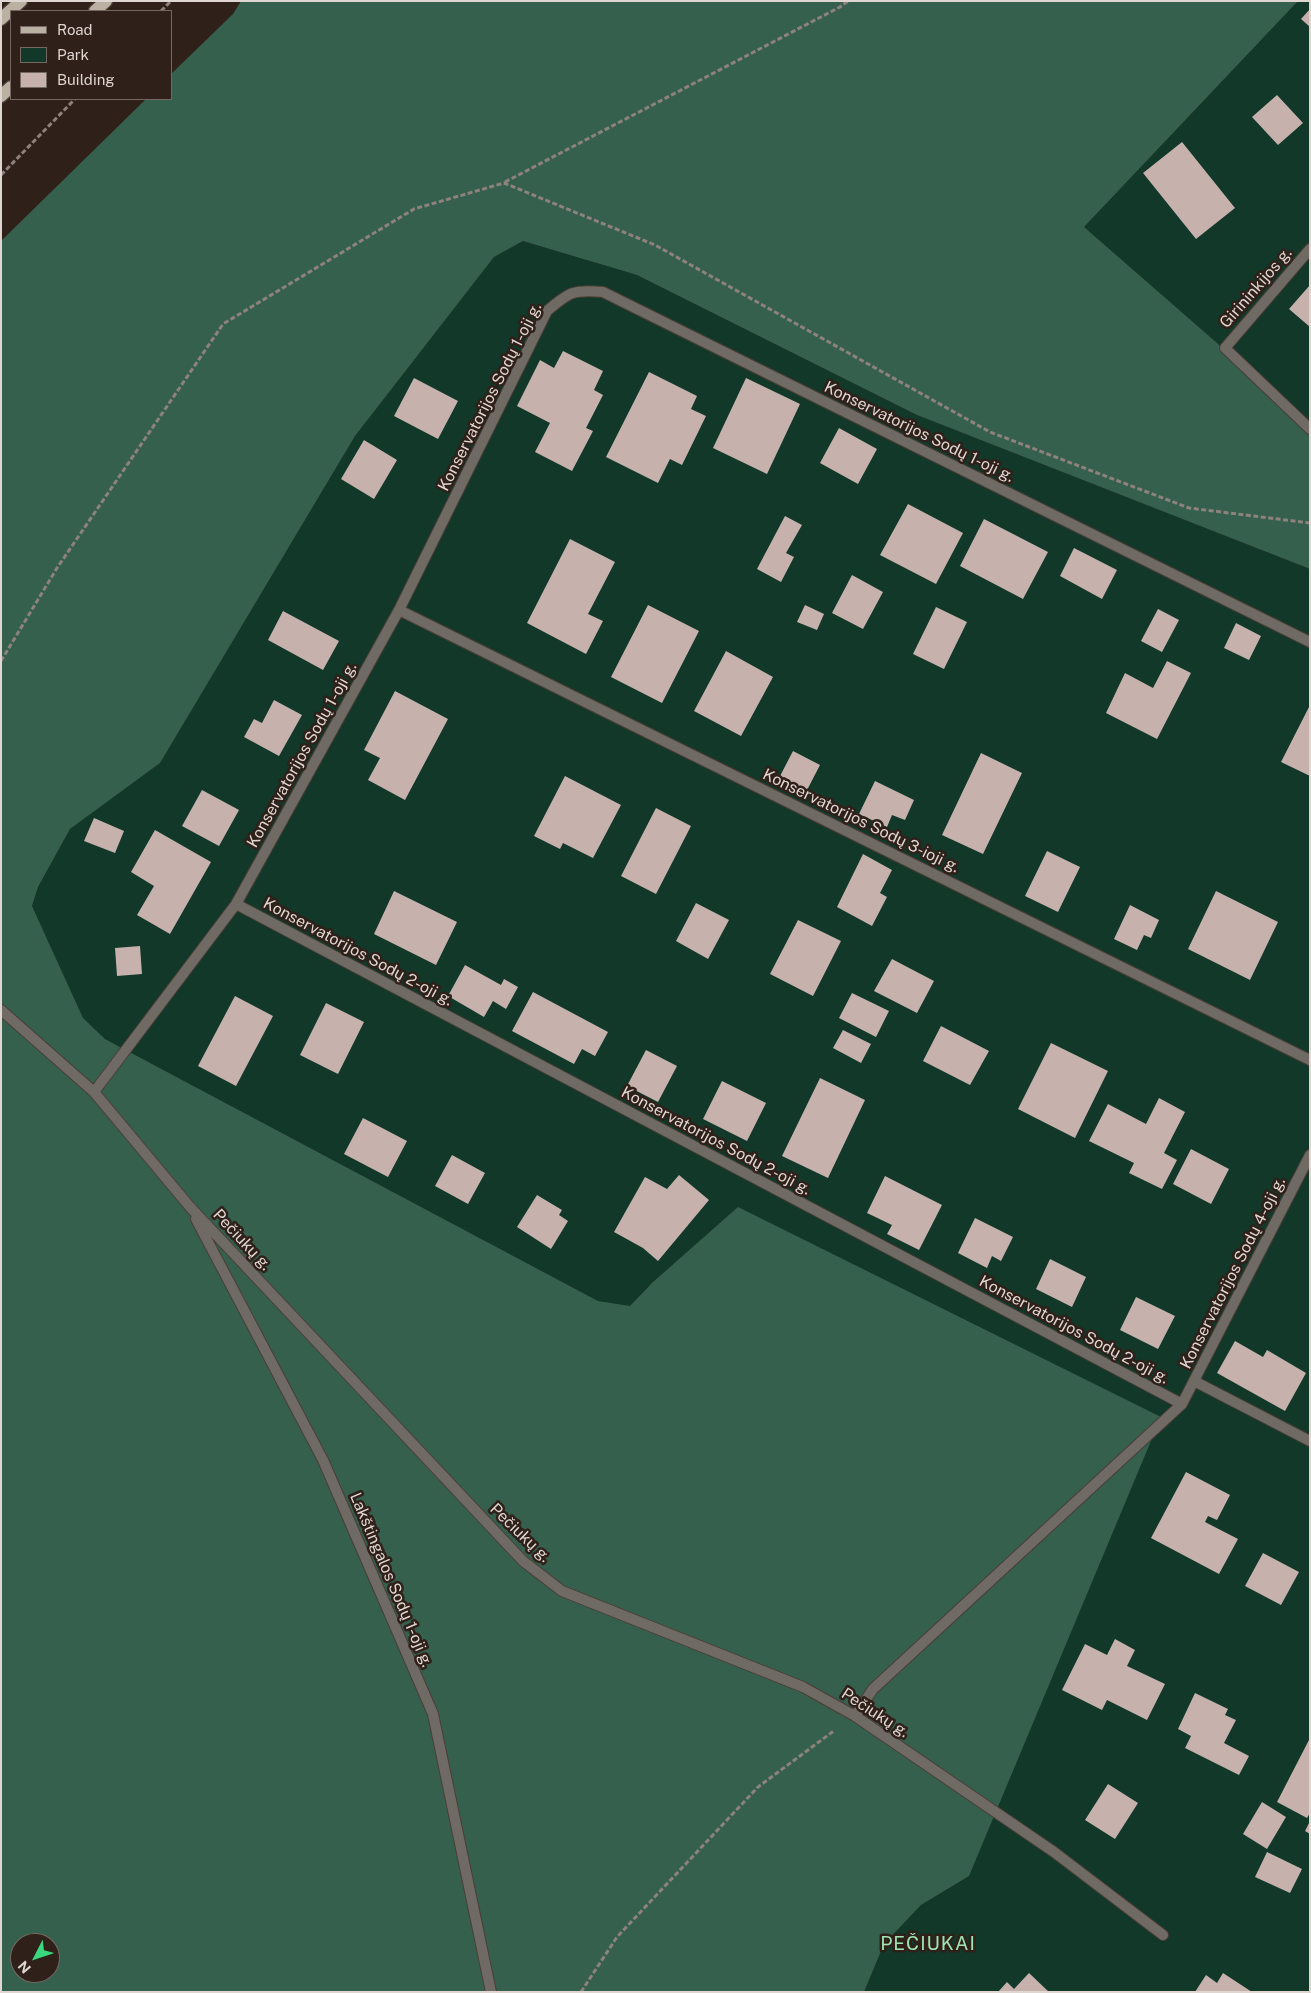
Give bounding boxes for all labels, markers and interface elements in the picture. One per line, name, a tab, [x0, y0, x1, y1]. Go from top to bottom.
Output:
legend	[10, 10, 172, 100]
text: Road	[57, 21, 93, 38]
text: Park	[57, 46, 89, 63]
text: Building	[57, 71, 115, 88]
street label: Girininkijos g.	[1216, 244, 1296, 332]
street label: Konservatorijos Sodų 1-oji g.	[434, 300, 546, 494]
street label: Konservatorijos Sodų 1-oji g.	[821, 378, 1017, 486]
street label: Konservatorijos Sodų 1-oji g.	[243, 659, 361, 851]
street label: Konservatorijos Sodų 3-ioji g.	[760, 765, 962, 877]
street label: Konservatorijos Sodų 2-oji g.	[260, 894, 456, 1010]
street label: Konservatorijos Sodų 2-oji g.	[618, 1083, 814, 1199]
street label: Konservatorijos Sodų 4-oji g.	[1176, 1174, 1290, 1372]
street label: Pečiukų g.	[209, 1205, 275, 1275]
street label: Konservatorijos Sodų 2-oji g.	[976, 1272, 1172, 1388]
street label: Lakštingalos Sodų 1-oji g.	[345, 1490, 437, 1670]
street label: Pečiukų g.	[486, 1499, 554, 1567]
street label: Pečiukų g.	[838, 1684, 912, 1742]
north arrow	[10, 1933, 60, 1983]
district label: PEČIUKAI	[879, 1933, 977, 1955]
text: N	[15, 1958, 34, 1977]

